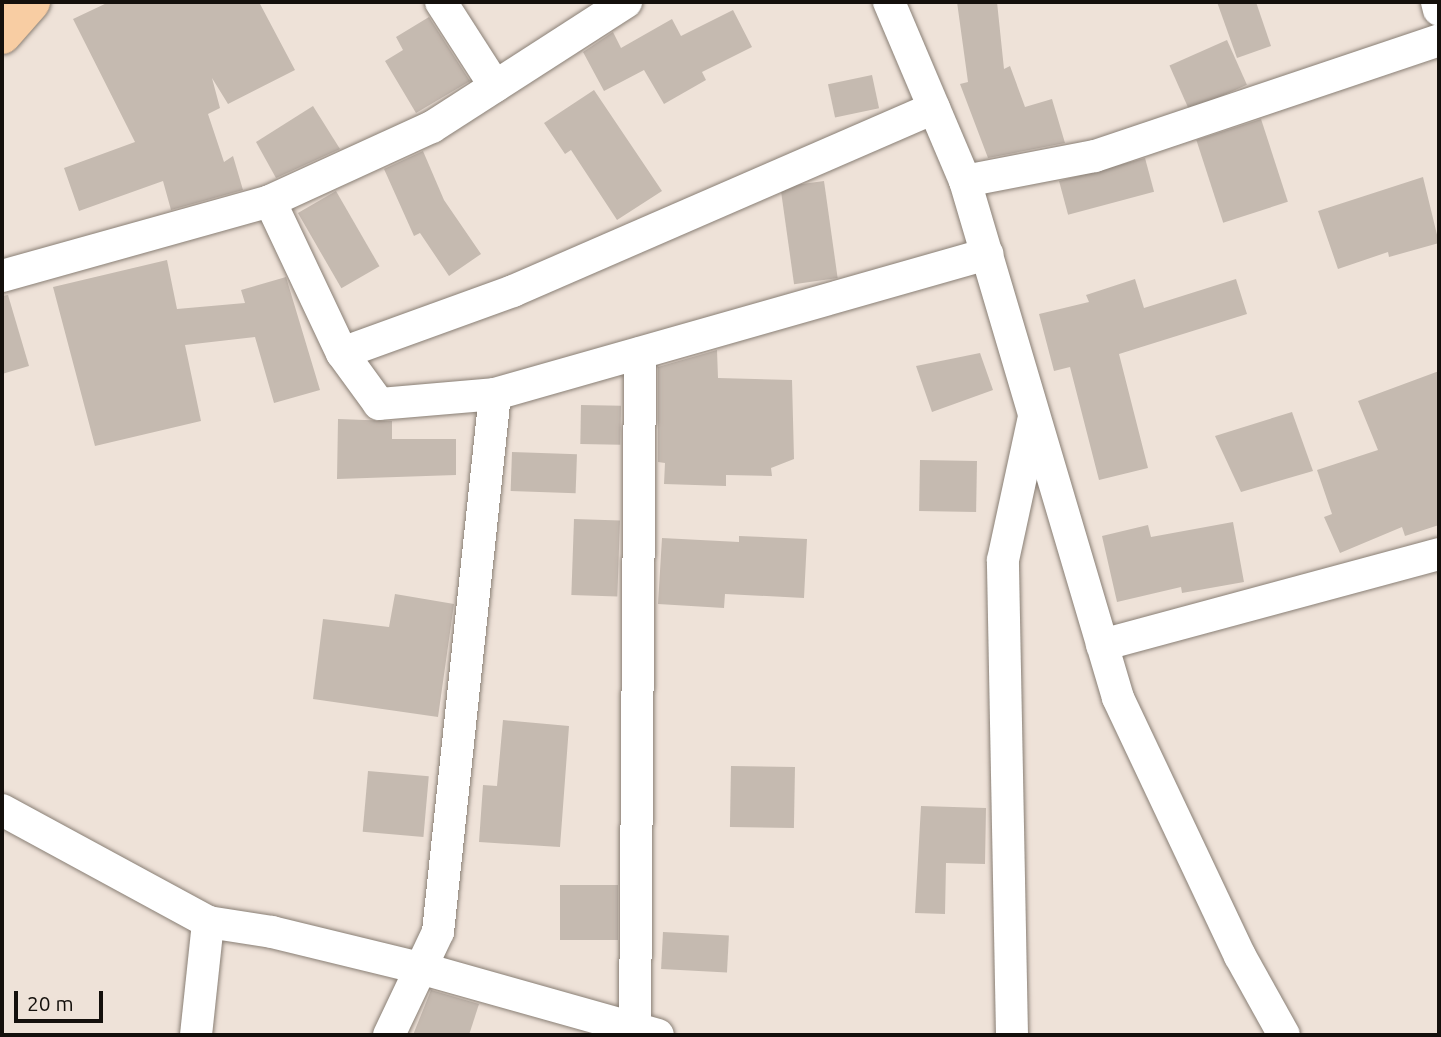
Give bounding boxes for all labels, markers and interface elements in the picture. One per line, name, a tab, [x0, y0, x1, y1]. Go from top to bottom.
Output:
scale bar	[18, 978, 107, 1022]
text: 20 m	[27, 991, 74, 1015]

